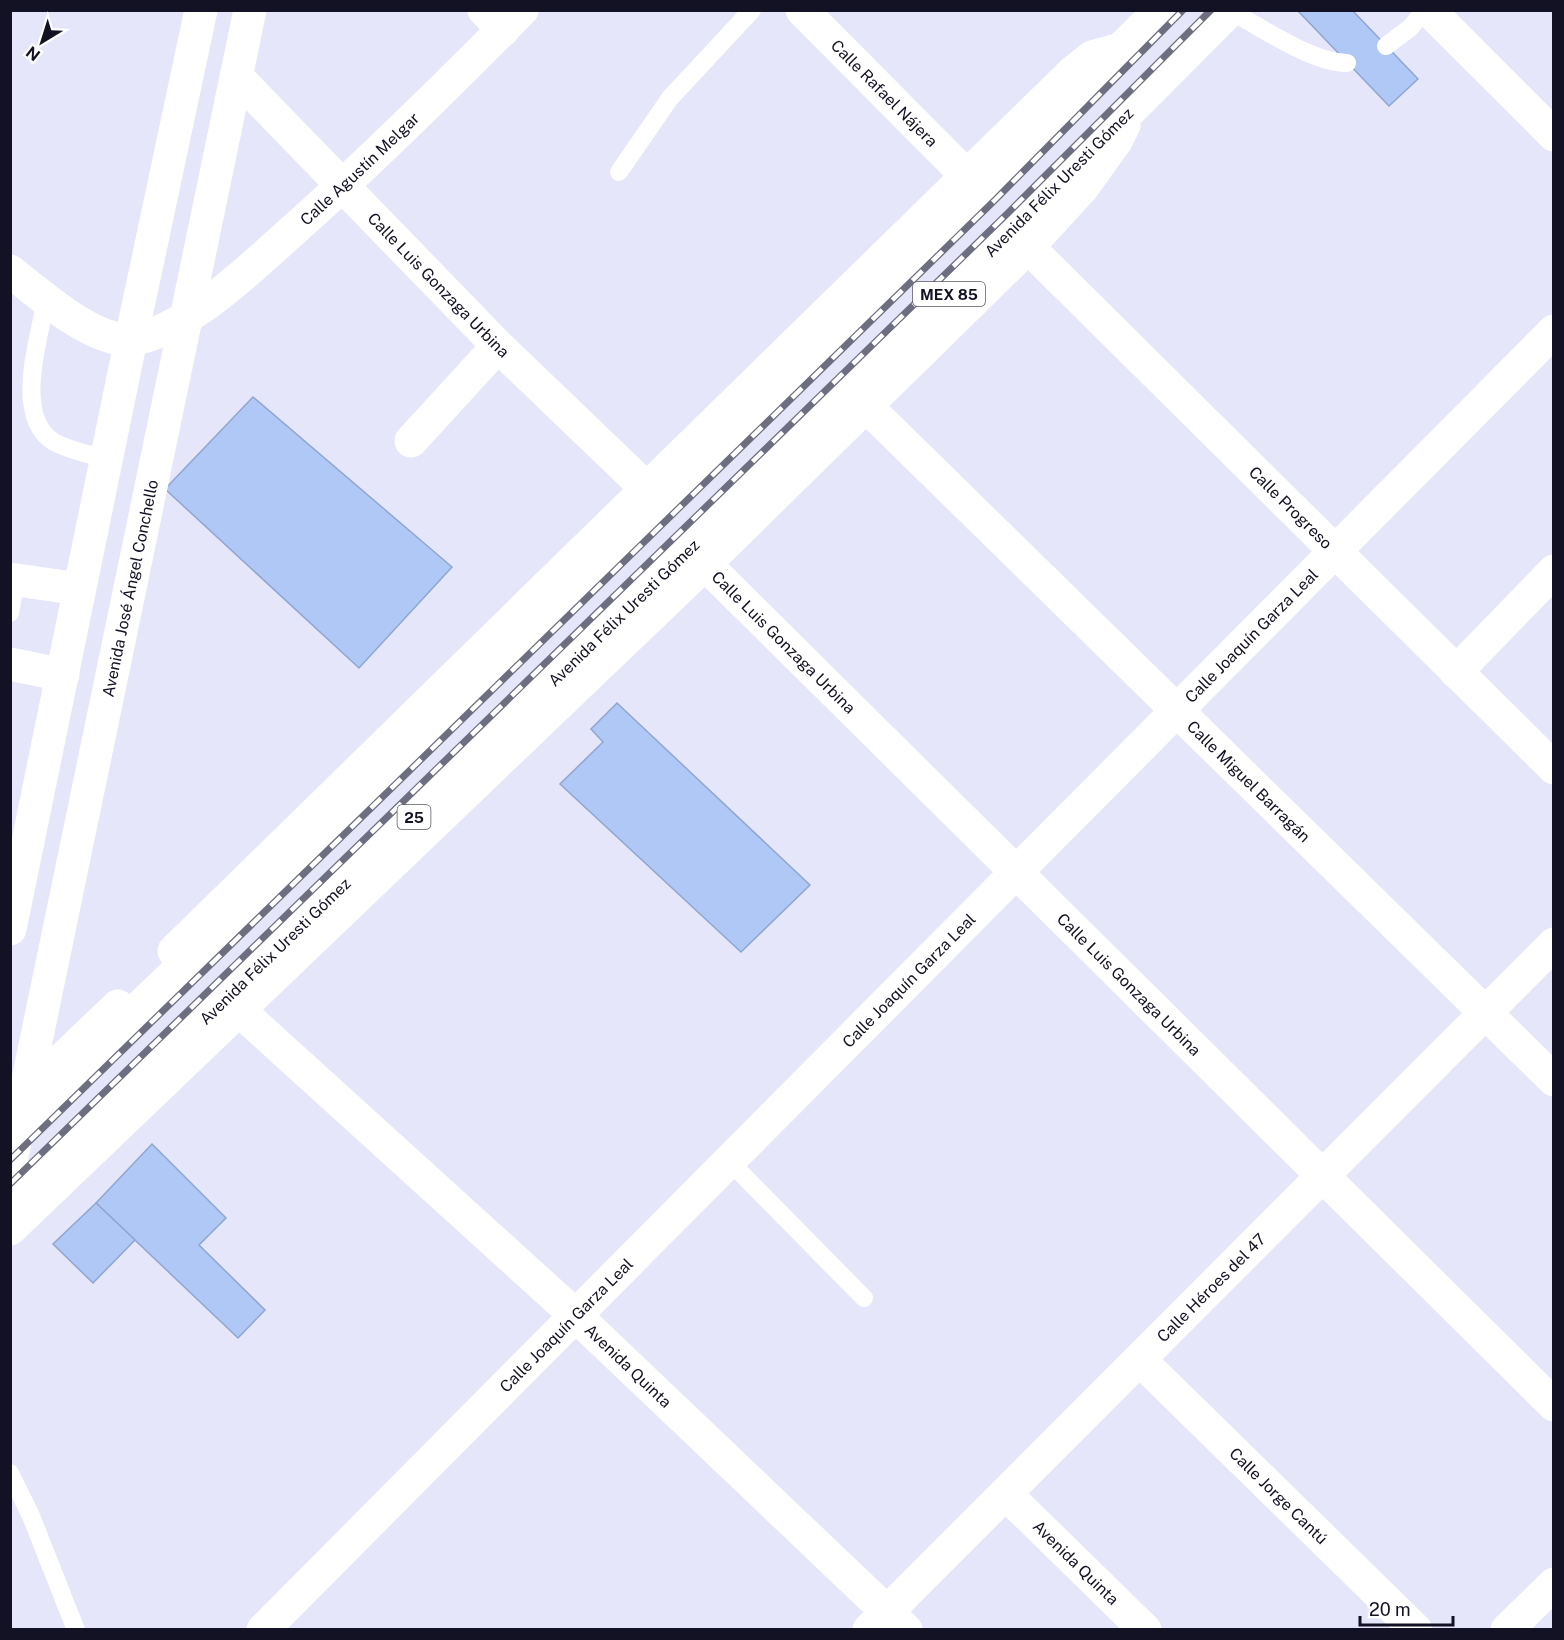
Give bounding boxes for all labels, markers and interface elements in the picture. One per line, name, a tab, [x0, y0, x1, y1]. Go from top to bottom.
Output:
north arrow	[12, 12, 72, 72]
street label: Calle Rafael Nájera	[827, 36, 942, 150]
text: N	[22, 42, 44, 65]
street label: Avenida Félix Uresti Gómez	[980, 103, 1137, 261]
street label: Calle Agustín Melgar	[296, 108, 423, 229]
street label: Calle Luis Gonzaga Urbina	[364, 208, 513, 361]
road number: MEX 85	[913, 282, 985, 306]
street label: Calle Progreso	[1245, 462, 1336, 553]
street label: Avenida José Ángel Conchello	[98, 478, 162, 699]
street label: Avenida Félix Uresti Gómez	[544, 535, 703, 690]
street label: Calle Joaquín Garza Leal	[1181, 565, 1322, 706]
street label: Calle Luis Gonzaga Urbina	[708, 567, 860, 717]
street label: Calle Miguel Barragán	[1183, 717, 1315, 846]
road number: 25	[398, 805, 430, 829]
street label: Avenida Félix Uresti Gómez	[196, 873, 354, 1028]
street label: Calle Joaquín Garza Leal	[838, 909, 979, 1051]
street label: Calle Luis Gonzaga Urbina	[1053, 909, 1205, 1059]
street label: Calle Héroes del 47	[1153, 1229, 1269, 1346]
street label: Calle Joaquín Garza Leal	[496, 1254, 637, 1396]
street label: Avenida Quinta	[581, 1320, 676, 1411]
street label: Calle Jorge Cantú	[1226, 1444, 1332, 1548]
street label: Avenida Quinta	[1029, 1516, 1123, 1609]
scale bar	[1360, 1589, 1453, 1627]
text: 20 m	[1369, 1599, 1411, 1620]

